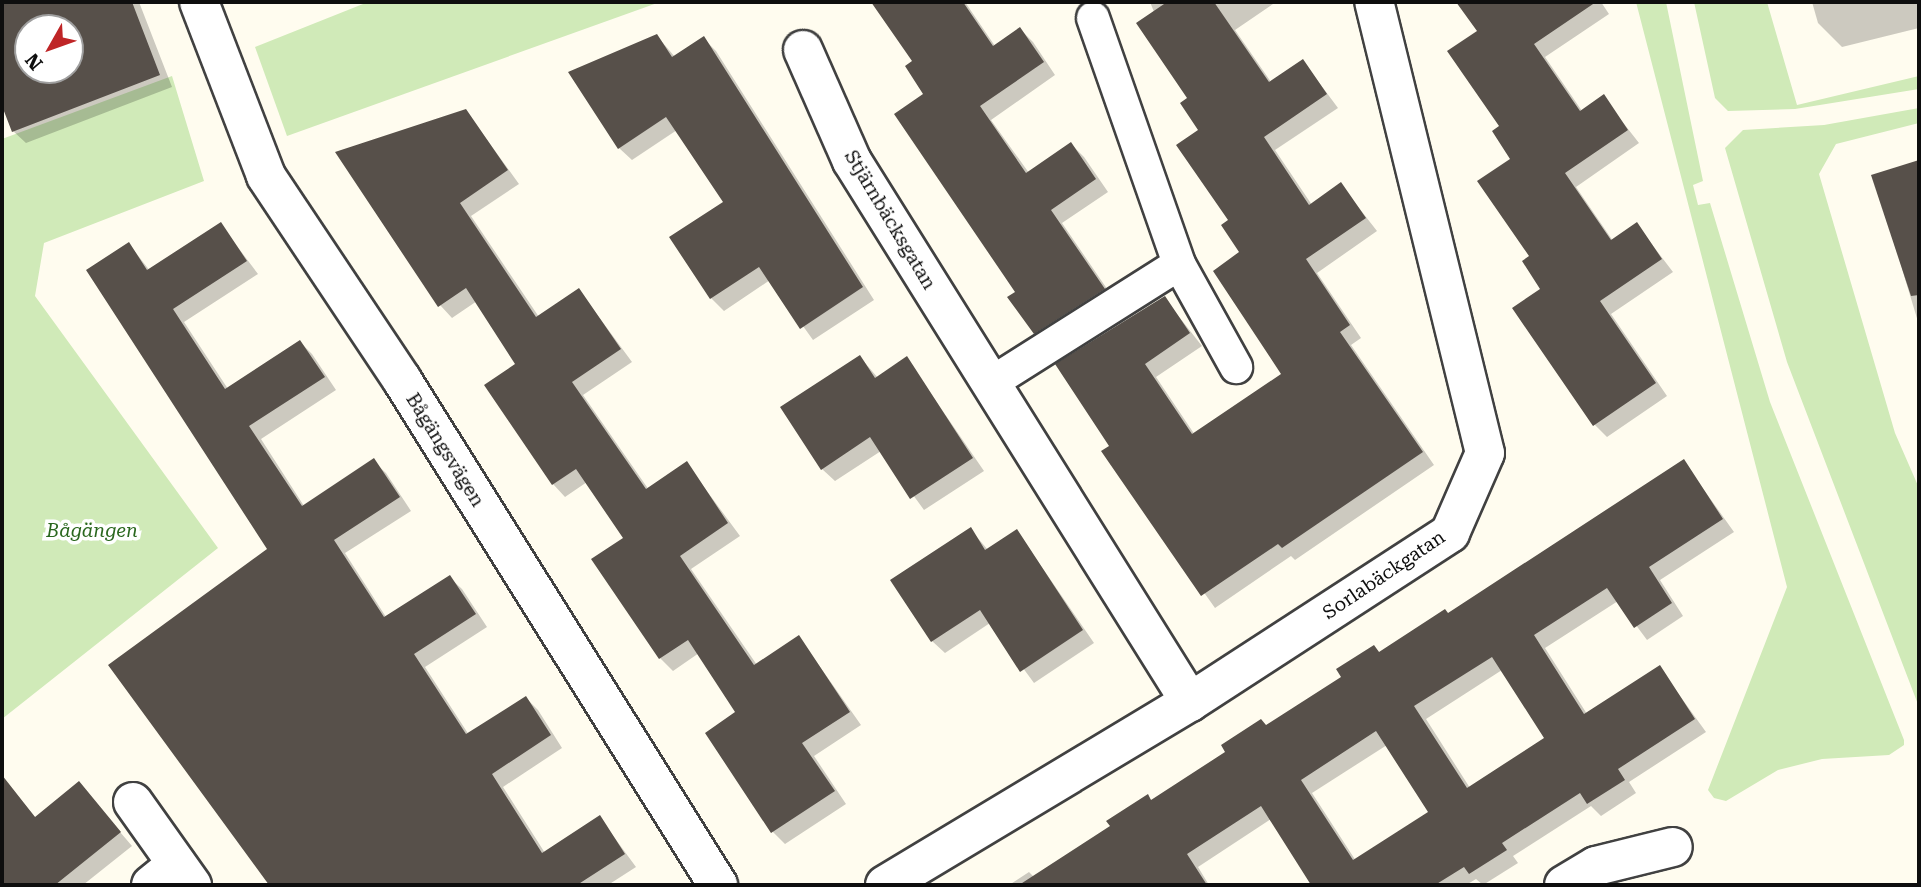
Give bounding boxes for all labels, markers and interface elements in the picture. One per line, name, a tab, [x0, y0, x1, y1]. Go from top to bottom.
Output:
north arrow	[14, 14, 84, 84]
text: N	[21, 49, 48, 75]
street label: Stjärnbäcksgatan	[839, 146, 941, 294]
street label: Bågängsvägen	[401, 389, 489, 511]
park label: Bågängen	[46, 520, 138, 542]
street label: Sorlabäckgatan	[1319, 526, 1449, 624]

